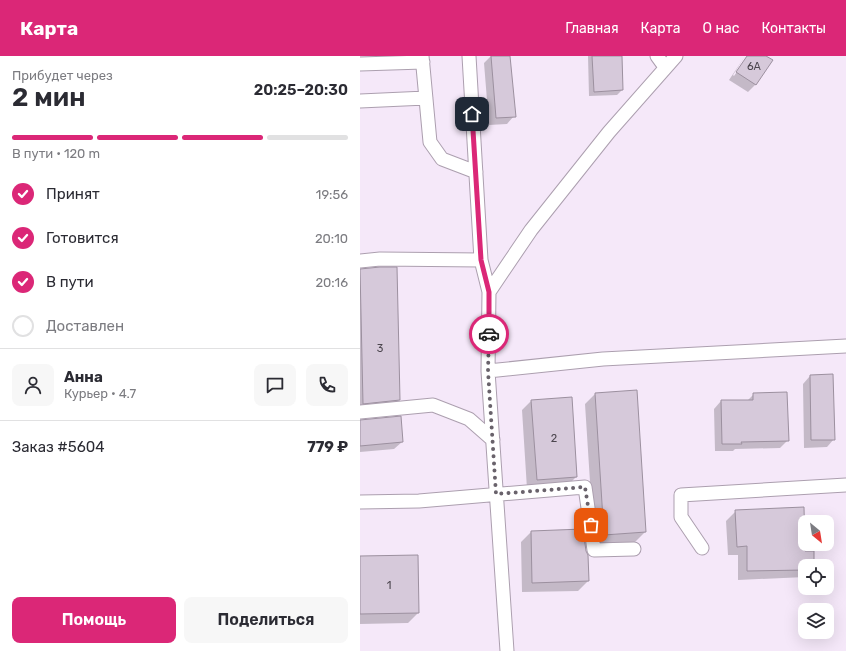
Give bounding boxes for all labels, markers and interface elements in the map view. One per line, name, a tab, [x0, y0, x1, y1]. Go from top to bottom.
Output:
text: Карта	[20, 17, 78, 40]
text: Главная	[565, 20, 619, 37]
text: Карта	[641, 20, 681, 37]
text: О нас	[703, 20, 739, 37]
text: Контакты	[761, 20, 826, 37]
house number: 6А	[747, 60, 762, 73]
text: Прибудет через	[12, 68, 113, 83]
text: 20:25–20:30	[254, 81, 348, 99]
text: 2 мин	[12, 82, 86, 113]
pin	[455, 97, 489, 131]
icon: home	[461, 103, 483, 125]
text: В пути · 120 m	[12, 146, 100, 161]
icon: check	[12, 183, 34, 205]
text: Принят	[46, 185, 100, 203]
text: 19:56	[316, 187, 348, 202]
icon: check	[12, 227, 34, 249]
text: Готовится	[46, 229, 119, 247]
text: 20:10	[315, 231, 348, 246]
icon: check	[12, 271, 34, 293]
text: В пути	[46, 273, 94, 291]
text: 20:16	[315, 275, 348, 290]
courier	[469, 314, 509, 354]
text: Доставлен	[46, 317, 124, 335]
icon: car	[478, 323, 500, 345]
house number: 3	[377, 342, 384, 355]
button: person	[12, 364, 54, 406]
button: chat	[254, 364, 296, 406]
button: phone	[306, 364, 348, 406]
text: Анна	[64, 368, 103, 386]
text: Курьер · 4.7	[64, 386, 136, 401]
house number: 2	[551, 432, 557, 445]
text: Заказ #5604	[12, 438, 105, 456]
text: 779 ₽	[307, 438, 348, 456]
pin	[574, 508, 608, 542]
icon: bag	[580, 514, 602, 536]
north arrow	[798, 515, 834, 551]
map controls	[798, 515, 834, 639]
button: locate	[798, 559, 834, 595]
house number: 1	[387, 579, 391, 592]
button: Помощь	[12, 597, 176, 643]
button: Поделиться	[184, 597, 348, 643]
button: layers	[798, 603, 834, 639]

